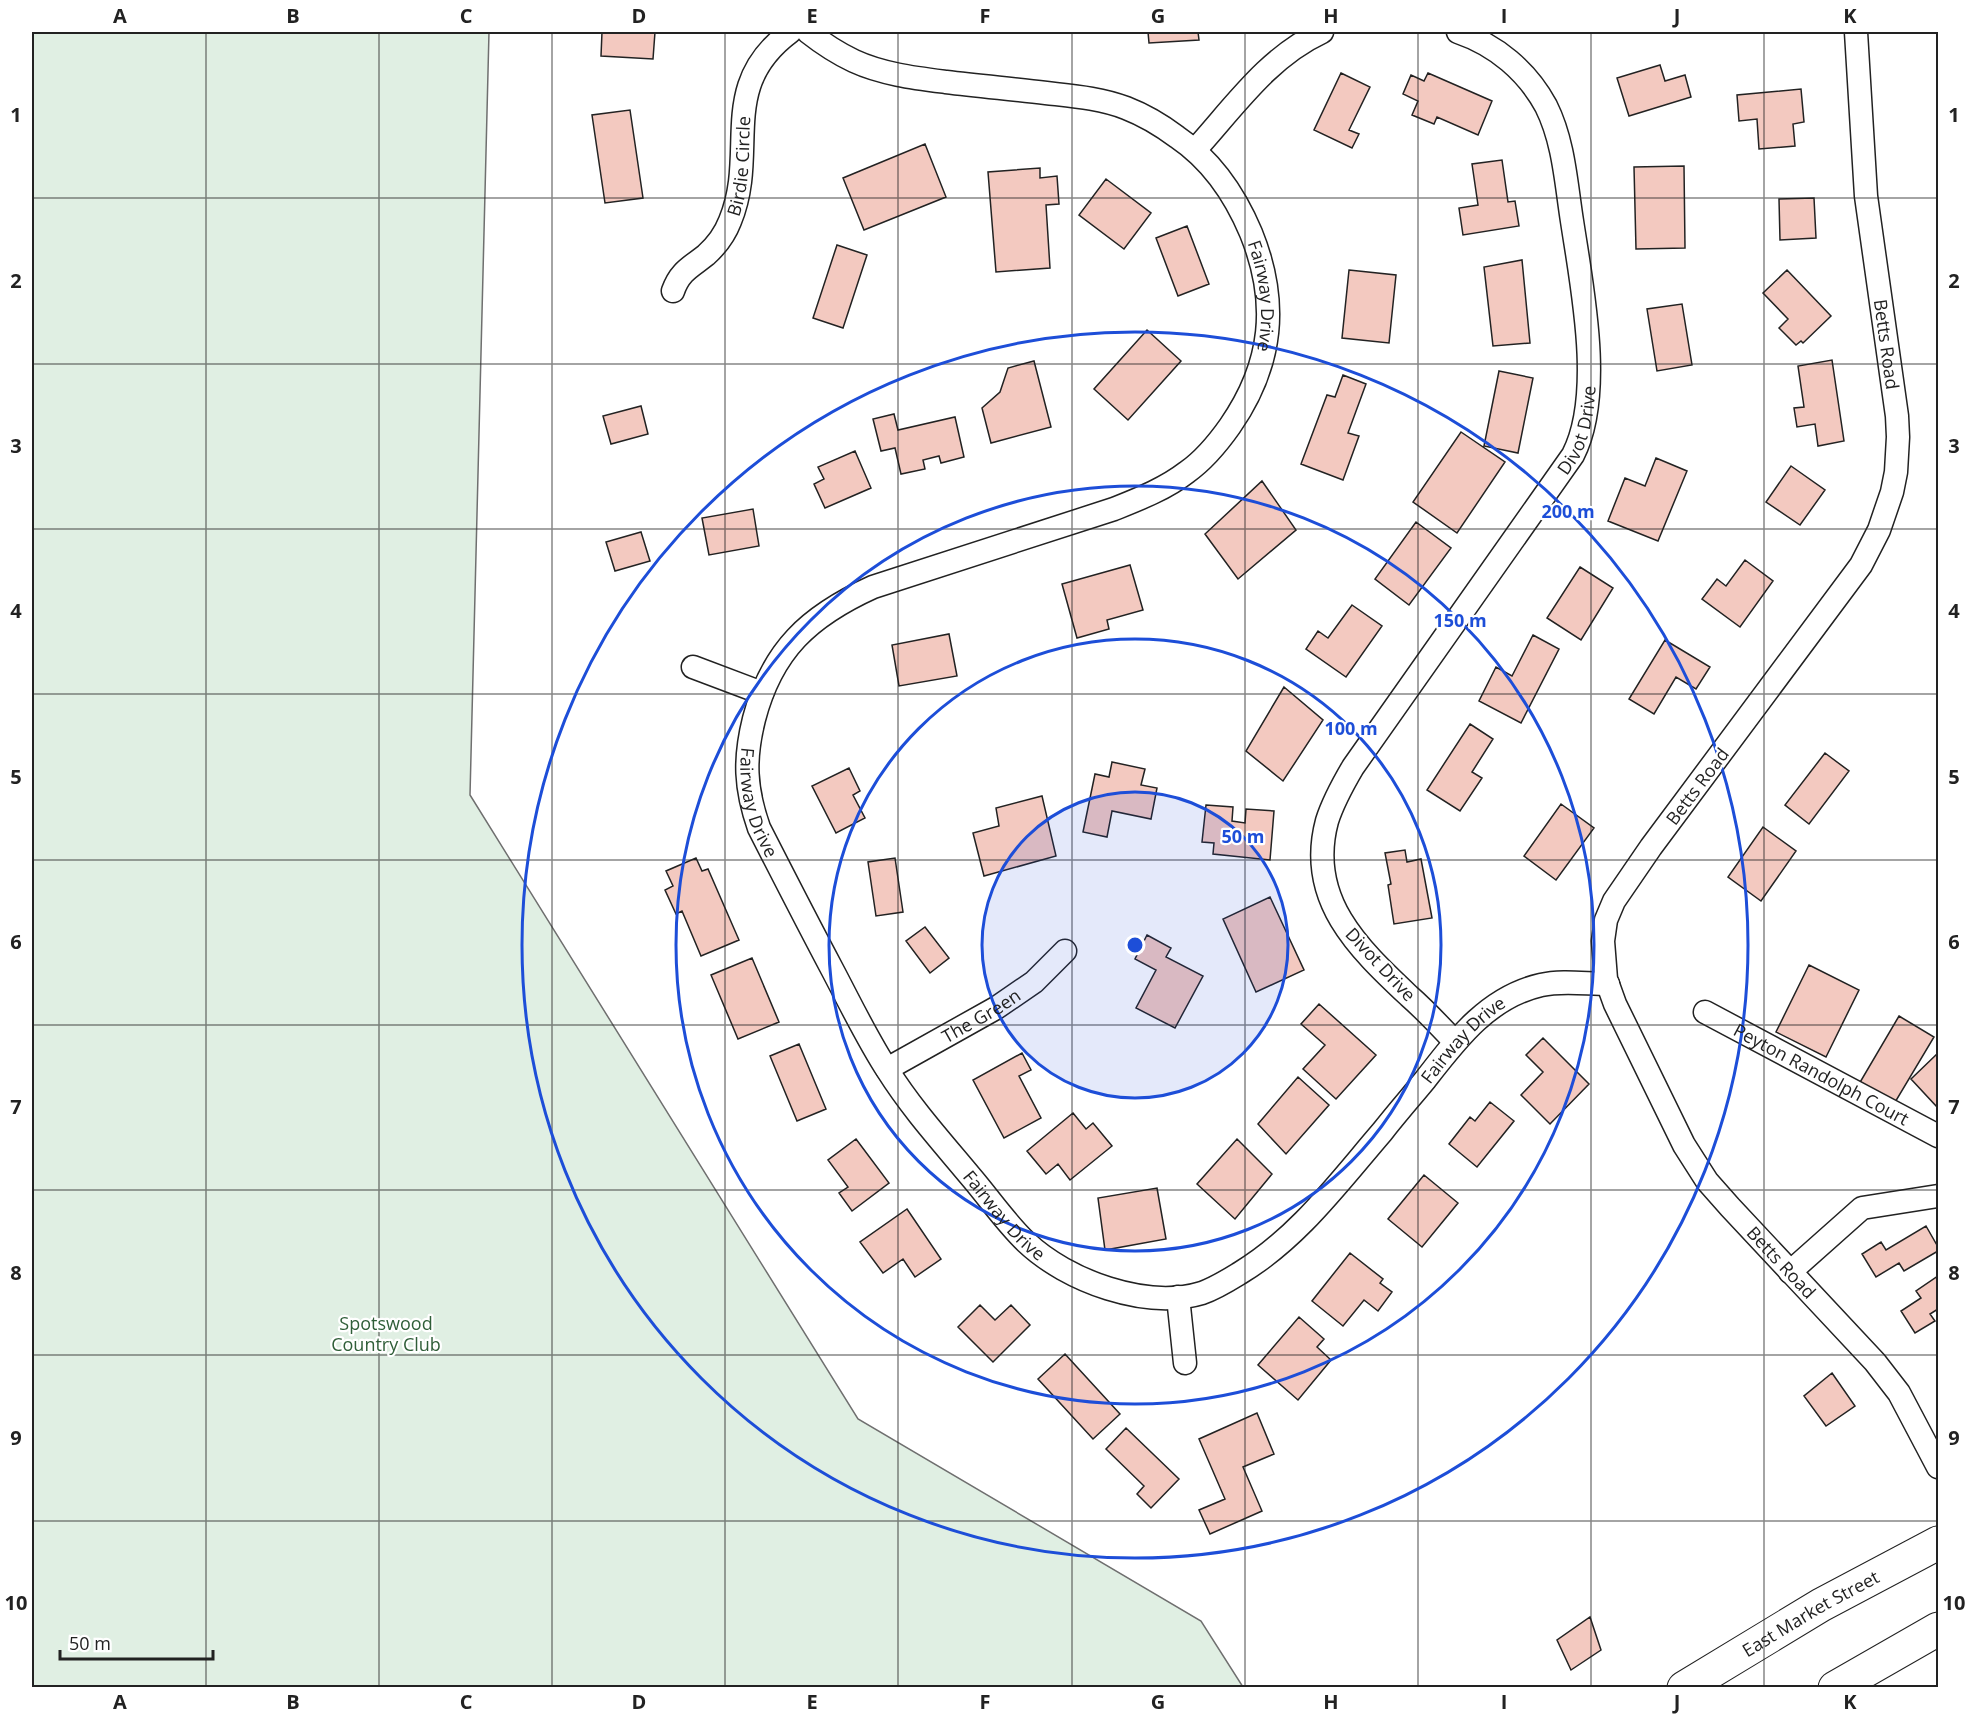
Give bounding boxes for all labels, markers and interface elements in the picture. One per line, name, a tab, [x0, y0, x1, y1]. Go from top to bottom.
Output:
text: A	[113, 2, 127, 29]
text: B	[286, 2, 300, 29]
text: C	[460, 2, 473, 29]
text: D	[632, 2, 646, 29]
text: E	[806, 2, 818, 29]
text: F	[980, 2, 990, 29]
text: G	[1151, 2, 1165, 29]
text: H	[1323, 2, 1339, 29]
text: I	[1501, 2, 1507, 29]
text: J	[1672, 2, 1680, 29]
text: K	[1843, 2, 1857, 29]
text: 1	[10, 101, 22, 128]
text: 1	[1948, 101, 1960, 128]
street label: Birdie Circle	[721, 115, 755, 219]
street label: Fairway Drive	[1243, 237, 1280, 354]
text: 2	[10, 267, 22, 294]
text: 2	[1948, 267, 1960, 294]
street label: Betts Road	[1869, 298, 1905, 391]
street label: Divot Drive	[1551, 385, 1601, 479]
text: 3	[10, 432, 22, 459]
text: 3	[1948, 432, 1960, 459]
text: 200 m	[1541, 499, 1595, 523]
text: 4	[10, 597, 22, 624]
text: 4	[1948, 597, 1960, 624]
text: 150 m	[1433, 608, 1487, 632]
text: 100 m	[1324, 716, 1378, 740]
street label: Betts Road	[1660, 743, 1734, 829]
street label: Fairway Drive	[735, 747, 784, 861]
text: 5	[10, 763, 22, 790]
text: 5	[1948, 763, 1960, 790]
text: 50 m	[1222, 824, 1264, 848]
street label: Divot Drive	[1341, 922, 1421, 1006]
text: 6	[10, 928, 22, 955]
text: 6	[1948, 928, 1960, 955]
centre of rings	[1125, 935, 1145, 955]
street label: The Green	[937, 983, 1025, 1048]
street label: Fairway Drive	[1415, 990, 1510, 1088]
street label: Peyton Randolph Court	[1730, 1018, 1913, 1130]
text: 7	[10, 1093, 22, 1120]
text: 7	[1948, 1093, 1960, 1120]
street label: Fairway Drive	[958, 1165, 1050, 1266]
street label: Betts Road	[1742, 1221, 1821, 1304]
text: 8	[10, 1259, 22, 1286]
text: 8	[1948, 1259, 1960, 1286]
park label: Spotswood Country Club	[331, 1311, 441, 1356]
text: 9	[10, 1424, 22, 1451]
text: 9	[1948, 1424, 1960, 1451]
street label: East Market Street	[1738, 1564, 1883, 1662]
text: 10	[5, 1589, 27, 1616]
text: 10	[1943, 1589, 1965, 1616]
scale bar	[60, 1623, 213, 1661]
text: 50 m	[69, 1631, 111, 1655]
text: A	[113, 1688, 127, 1715]
text: B	[286, 1688, 300, 1715]
text: C	[460, 1688, 473, 1715]
text: D	[632, 1688, 646, 1715]
text: E	[806, 1688, 818, 1715]
text: F	[980, 1688, 990, 1715]
text: G	[1151, 1688, 1165, 1715]
text: H	[1323, 1688, 1339, 1715]
text: I	[1501, 1688, 1507, 1715]
text: J	[1672, 1688, 1680, 1715]
text: K	[1843, 1688, 1857, 1715]

